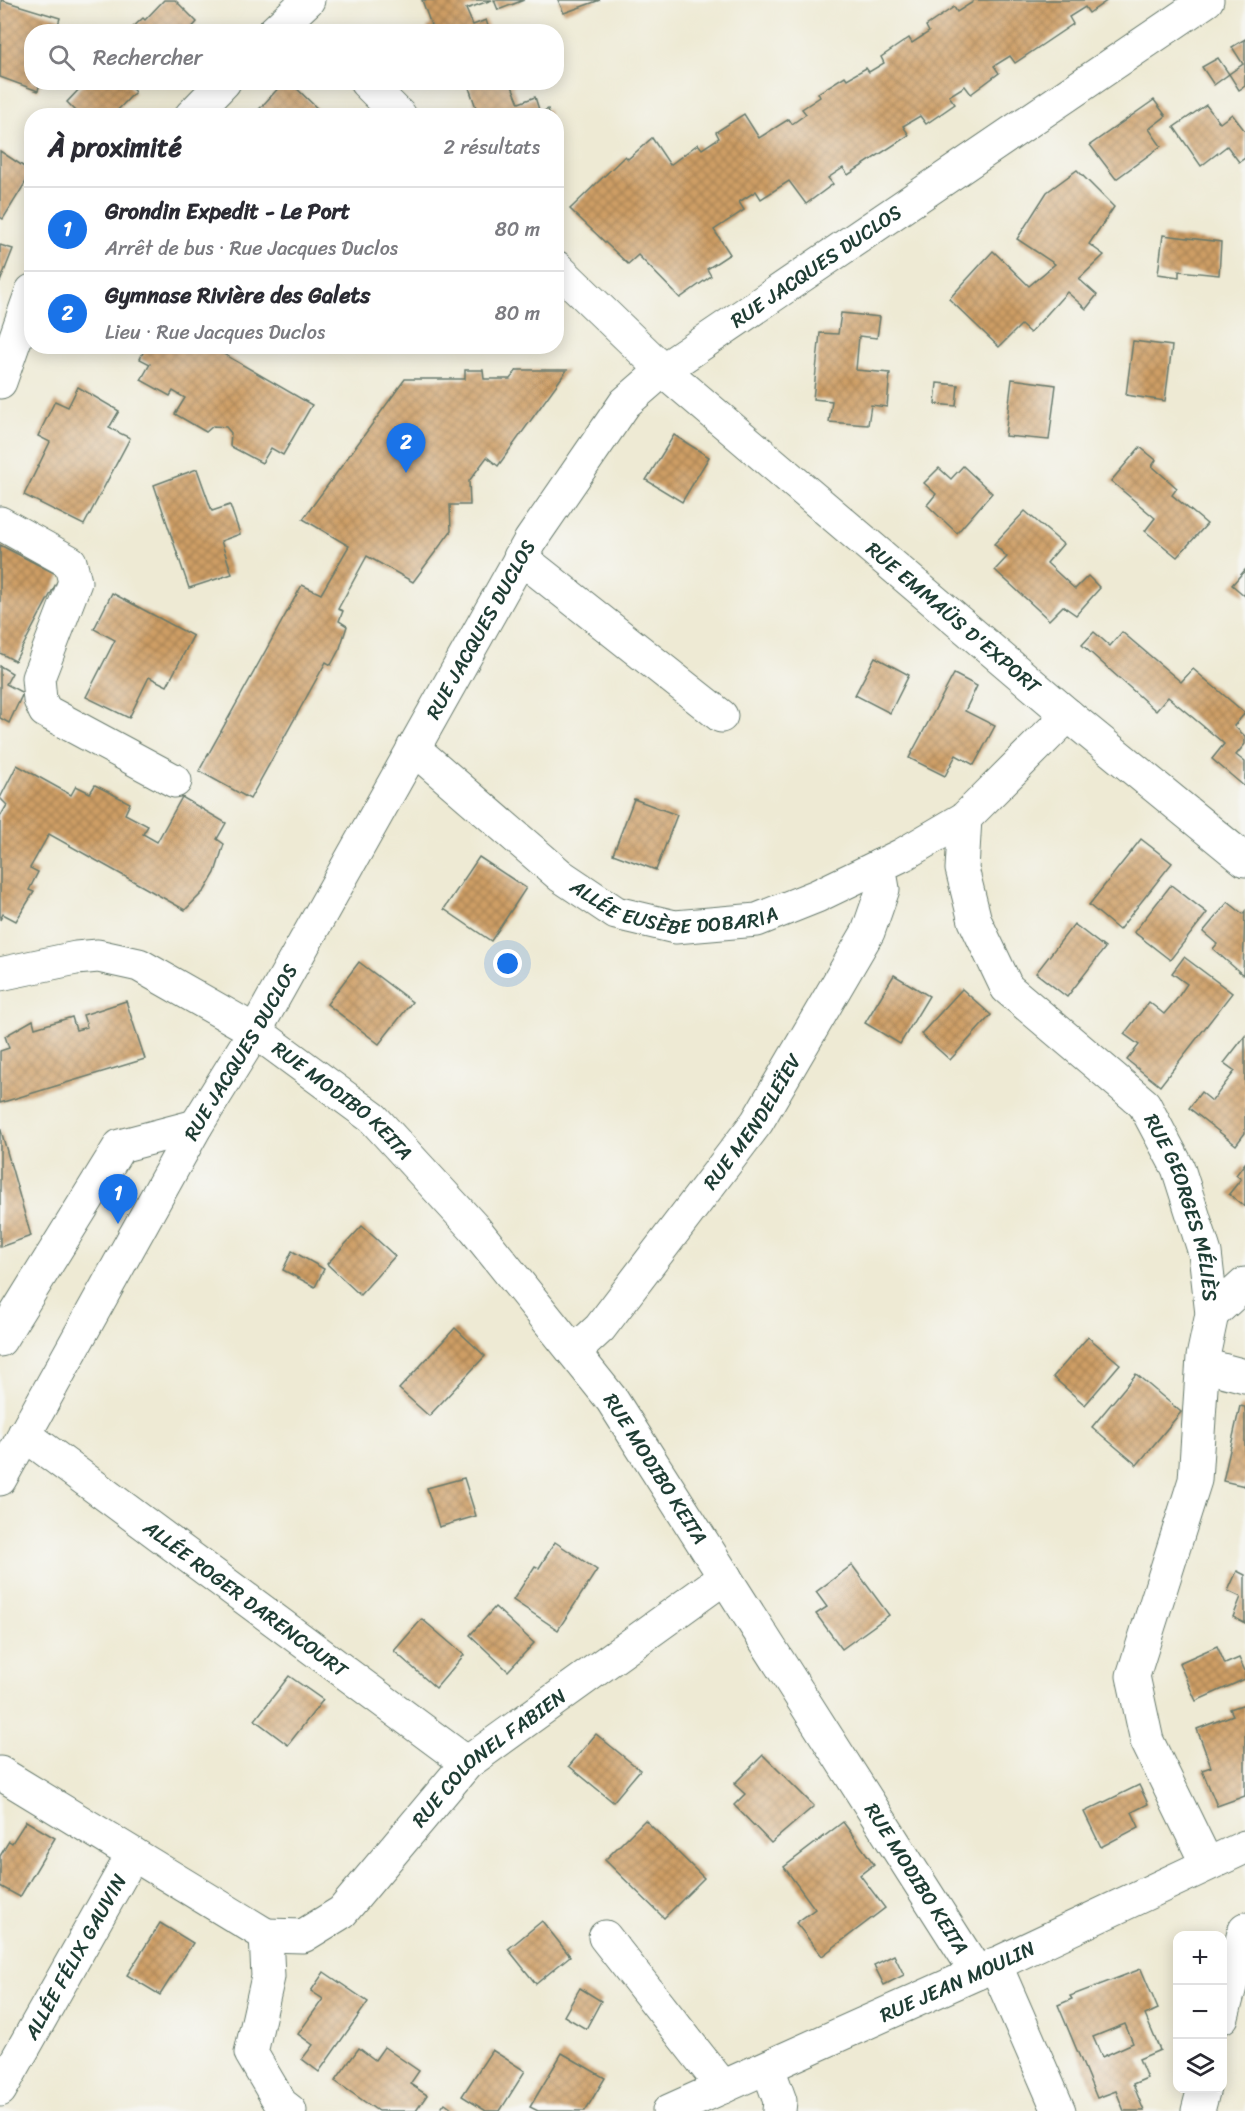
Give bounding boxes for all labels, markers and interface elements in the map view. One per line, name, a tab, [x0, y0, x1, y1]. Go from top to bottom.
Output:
search box	[24, 24, 564, 90]
text: Rechercher	[93, 38, 203, 77]
icon: search	[45, 41, 78, 74]
text: À proximité	[48, 124, 182, 170]
text: 2 résultats	[443, 130, 540, 165]
text: Grondin Expedit - Le Port	[105, 192, 350, 231]
street label: RUE JACQUES DUCLOS	[723, 195, 909, 337]
text: 1	[63, 212, 72, 247]
text: 80 m	[495, 212, 540, 247]
text: Arrêt de bus · Rue Jacques Duclos	[105, 231, 398, 266]
text: Gymnase Rivière des Galets	[105, 276, 370, 315]
text: 2	[62, 296, 73, 331]
text: 80 m	[495, 296, 540, 331]
text: Lieu · Rue Jacques Duclos	[105, 315, 325, 350]
pin: 2	[386, 424, 426, 473]
street label: RUE EMMAÜS D'EXPORT	[858, 532, 1050, 703]
street label: RUE JACQUES DUCLOS	[416, 533, 545, 726]
street label: ALLÉE EUSÈBE DOBARIA	[562, 869, 783, 945]
your location	[493, 949, 522, 978]
street label: RUE JACQUES DUCLOS	[174, 957, 307, 1147]
street label: RUE MODIBO KEITA	[264, 1032, 421, 1168]
street label: RUE MENDELEÏEV	[694, 1046, 811, 1197]
street label: RUE GEORGES MÉLIÈS	[1134, 1107, 1228, 1304]
pin: 1	[98, 1174, 138, 1224]
street label: RUE MODIBO KEITA	[594, 1386, 717, 1551]
street label: ALLÉE ROGER DARENCOURT	[135, 1510, 357, 1687]
street label: RUE COLONEL FABIEN	[402, 1679, 574, 1835]
street label: RUE MODIBO KEITA	[855, 1796, 978, 1961]
street label: ALLÉE FÉLIX GAUVIN	[14, 1867, 136, 2047]
street label: RUE JEAN MOULIN	[874, 1931, 1041, 2032]
map controls	[1173, 1931, 1227, 2093]
button: +	[1173, 1931, 1227, 1985]
button: −	[1173, 1985, 1227, 2039]
button: layers	[1173, 2039, 1227, 2093]

